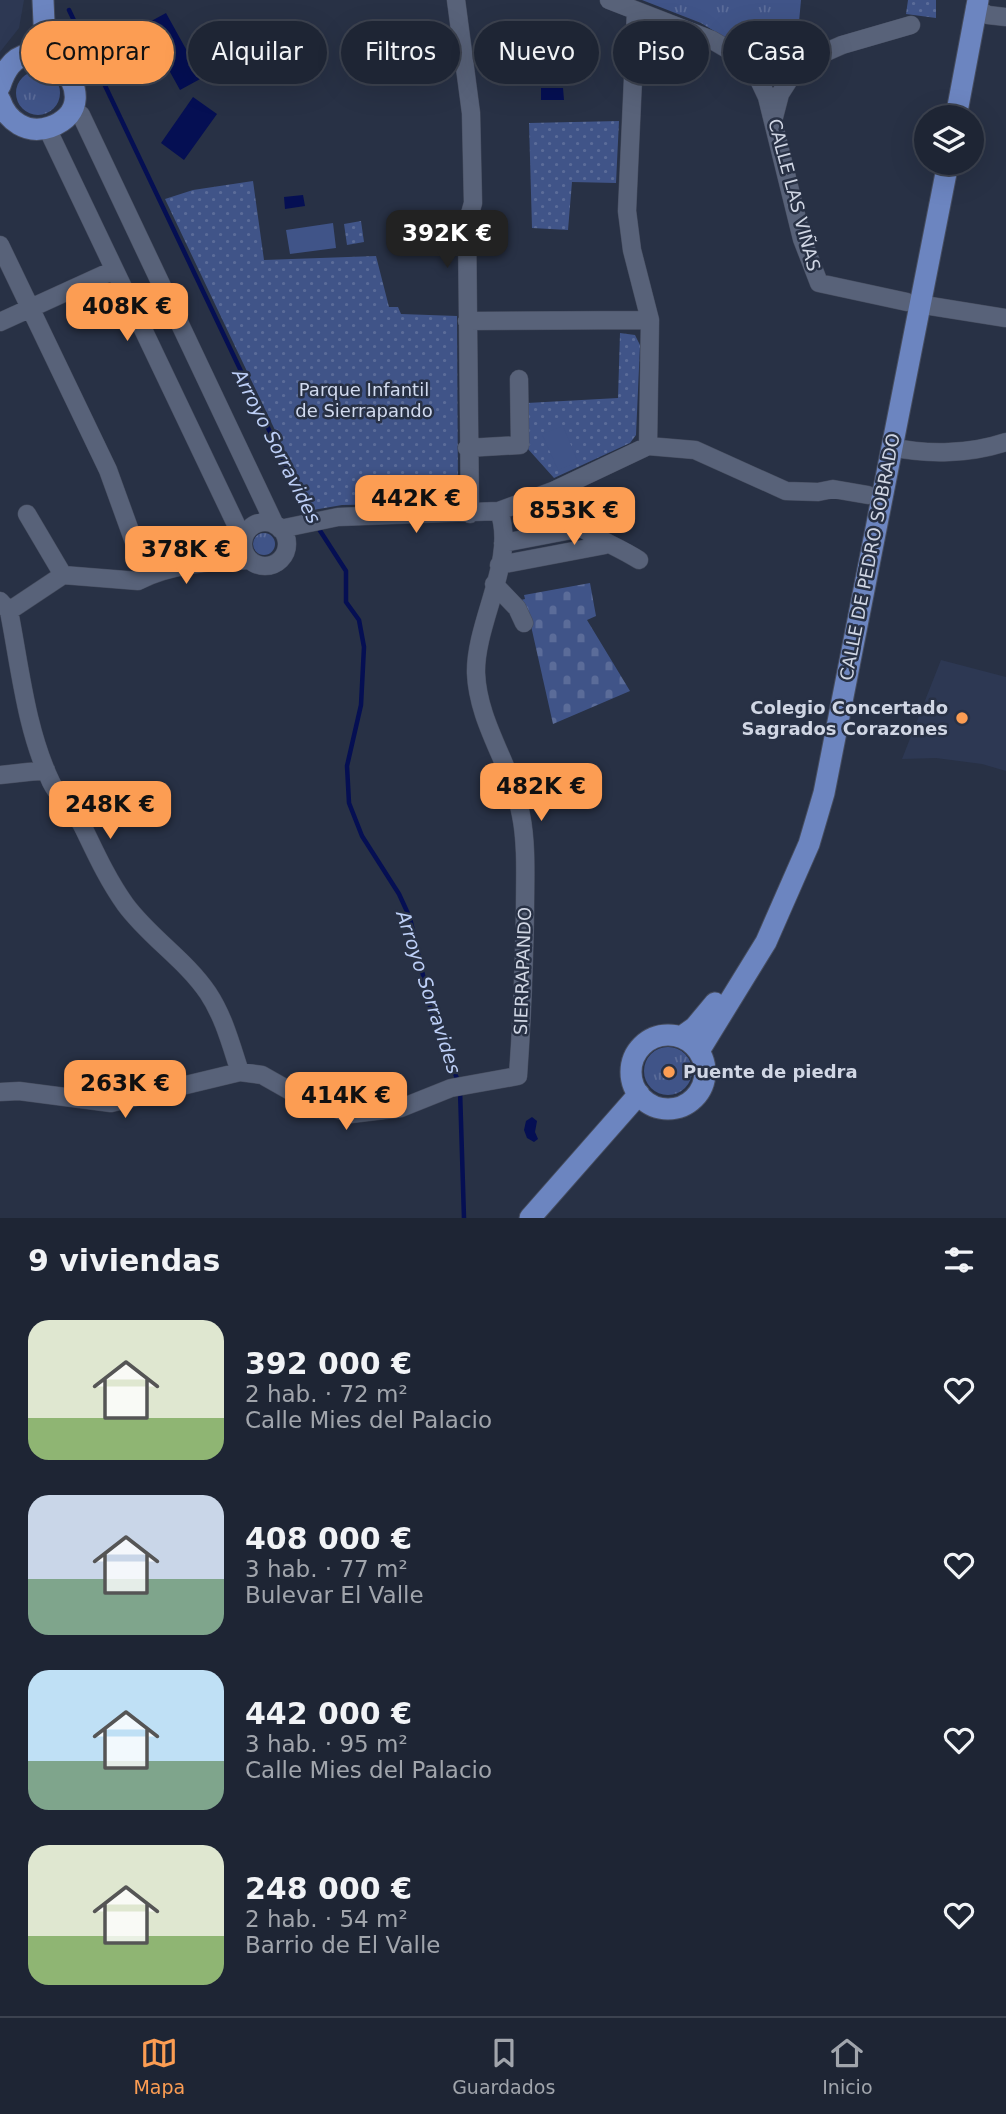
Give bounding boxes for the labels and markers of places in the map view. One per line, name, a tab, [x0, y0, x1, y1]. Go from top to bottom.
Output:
pin: 392K €	[390, 210, 504, 270]
pin: 408K €	[70, 284, 184, 343]
pin: 442K €	[359, 476, 473, 535]
pin: 853K €	[517, 488, 631, 547]
pin: 378K €	[129, 526, 243, 586]
place label: Colegio Concertado Sagrados Corazones	[742, 697, 948, 739]
marker: Colegio Concertado Sagrados Corazones	[954, 710, 970, 726]
pin: 482K €	[484, 764, 598, 823]
pin: 248K €	[53, 782, 167, 841]
pin: 263K €	[68, 1060, 182, 1120]
place label: Puente de piedra	[683, 1061, 858, 1082]
marker: Puente de piedra	[661, 1064, 677, 1080]
pin: 414K €	[289, 1072, 403, 1132]

